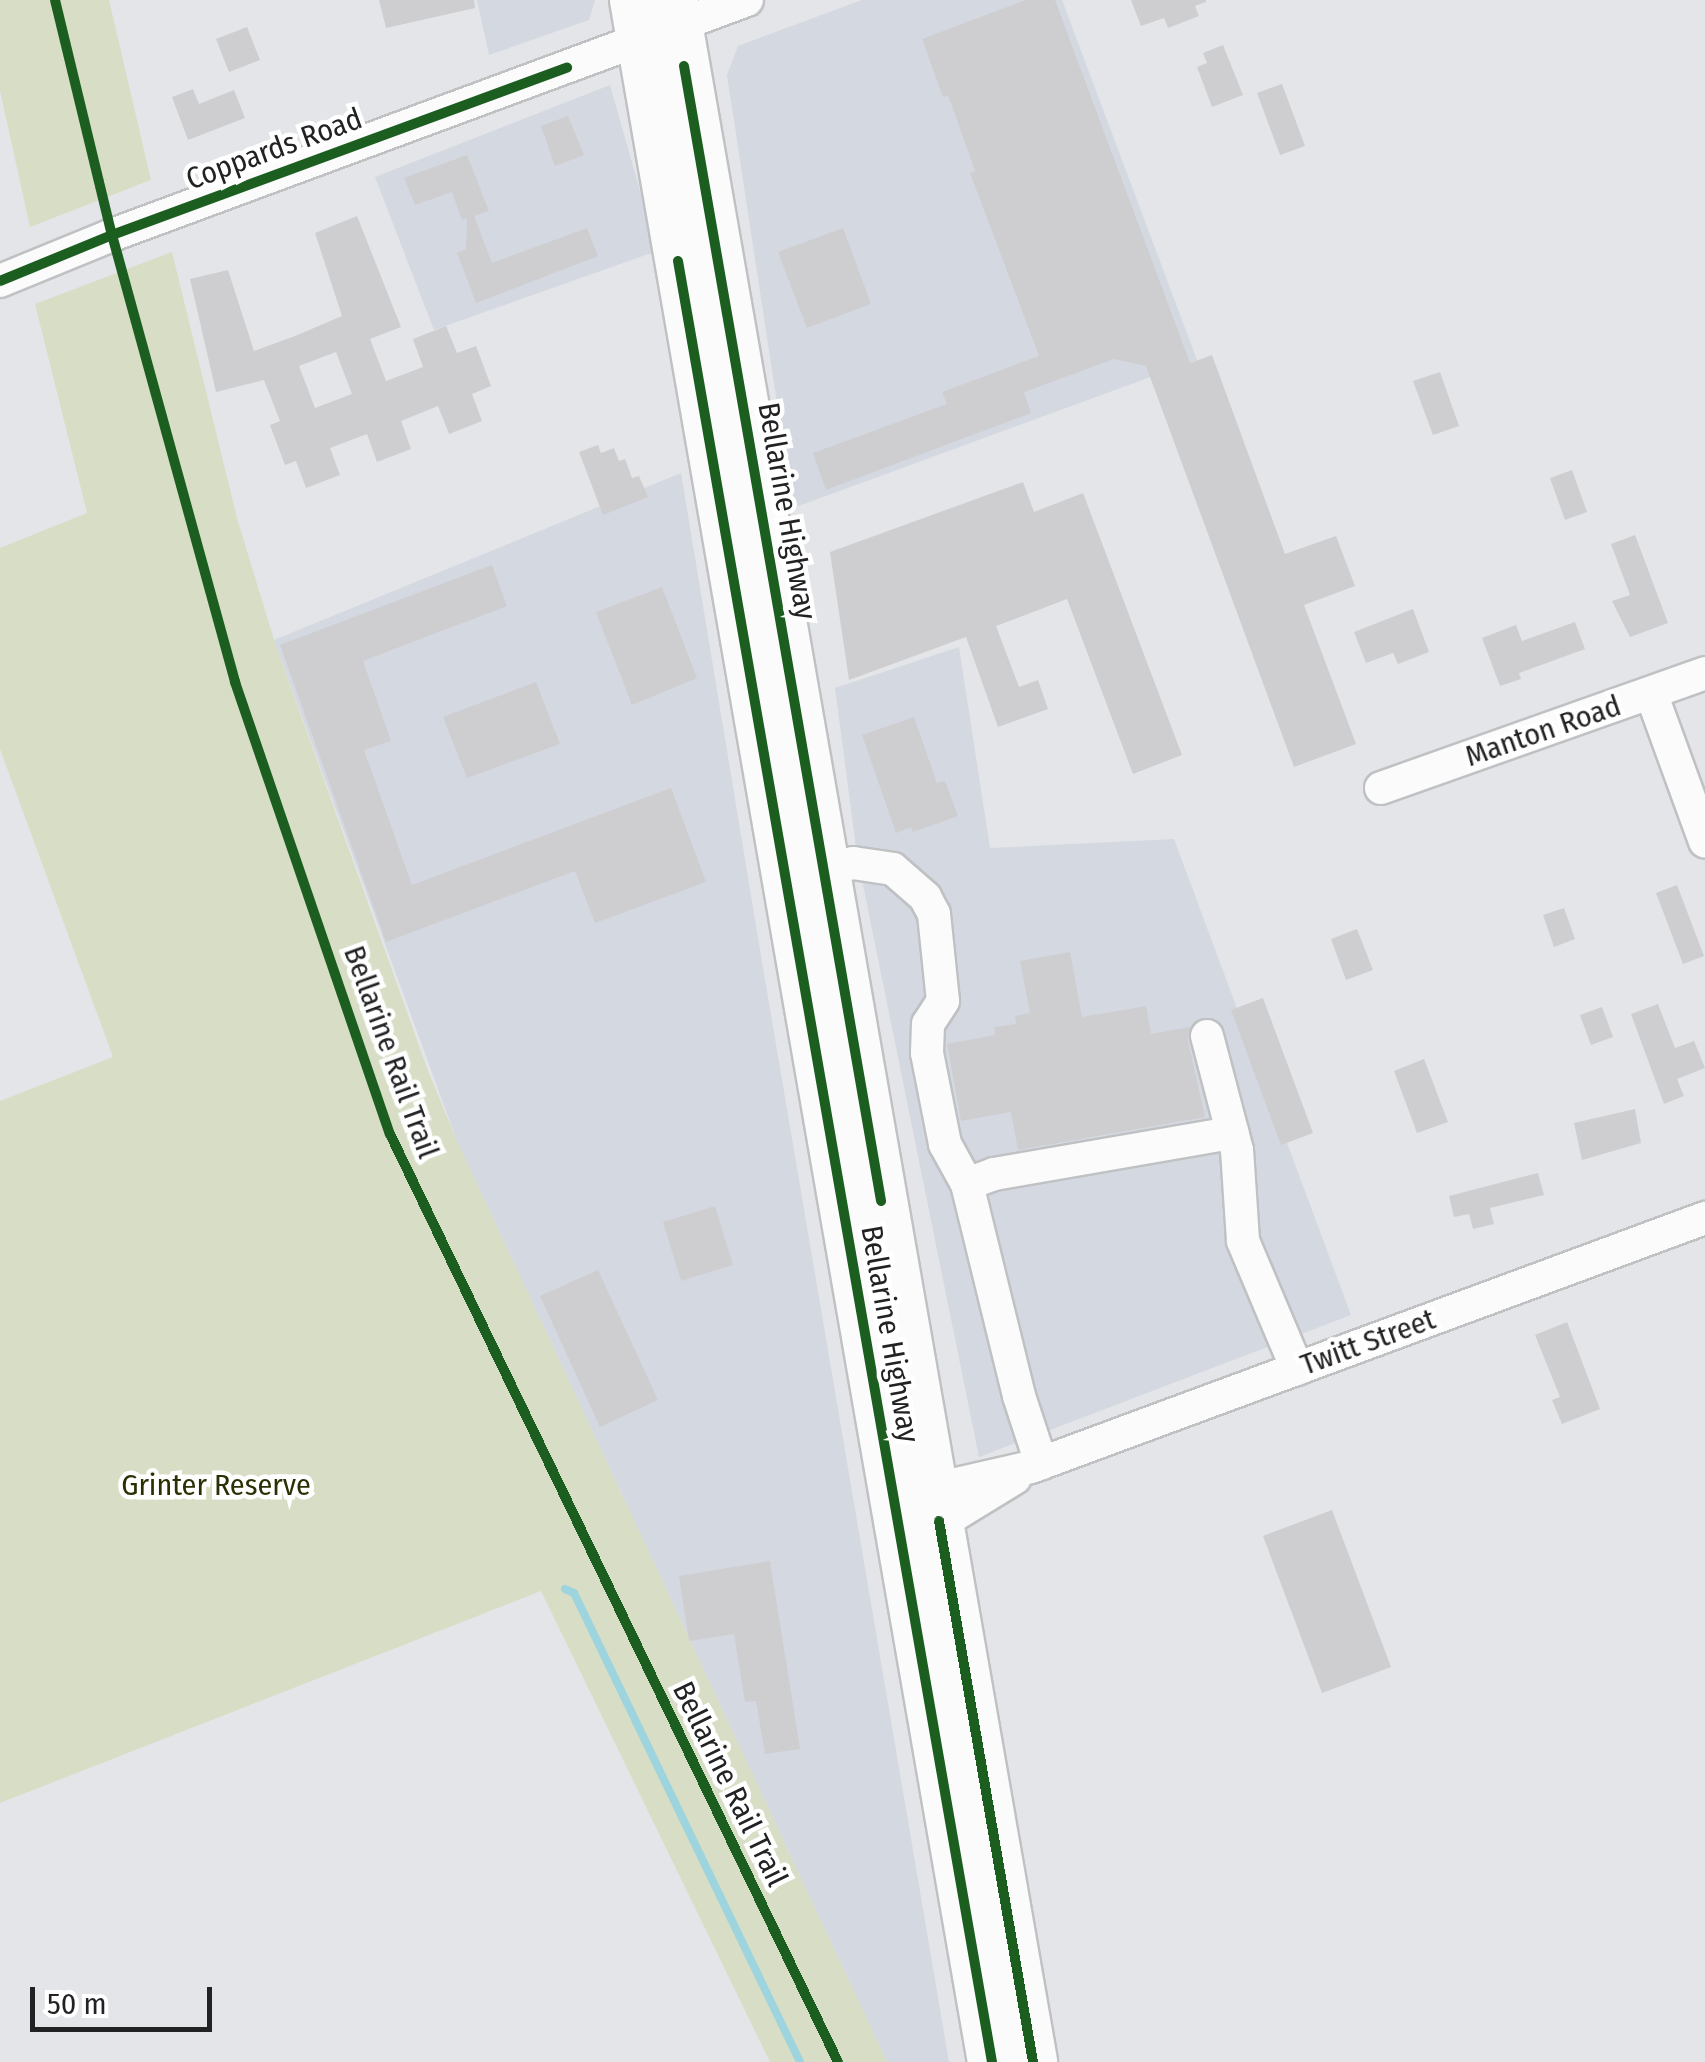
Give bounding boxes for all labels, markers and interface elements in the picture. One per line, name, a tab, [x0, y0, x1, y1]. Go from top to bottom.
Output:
street label: Coppards Road	[181, 101, 367, 197]
street label: Bellarine Highway	[750, 400, 824, 622]
street label: Manton Road	[1461, 688, 1625, 774]
street label: Bellarine Rail Trail	[336, 941, 446, 1163]
street label: Bellarine Highway	[853, 1223, 927, 1445]
street label: Twitt Street	[1296, 1301, 1440, 1383]
park label: Grinter Reserve	[121, 1467, 311, 1503]
street label: Bellarine Rail Trail	[665, 1676, 795, 1892]
scale bar	[35, 1967, 218, 2029]
text: 50 m	[47, 1986, 107, 2022]

